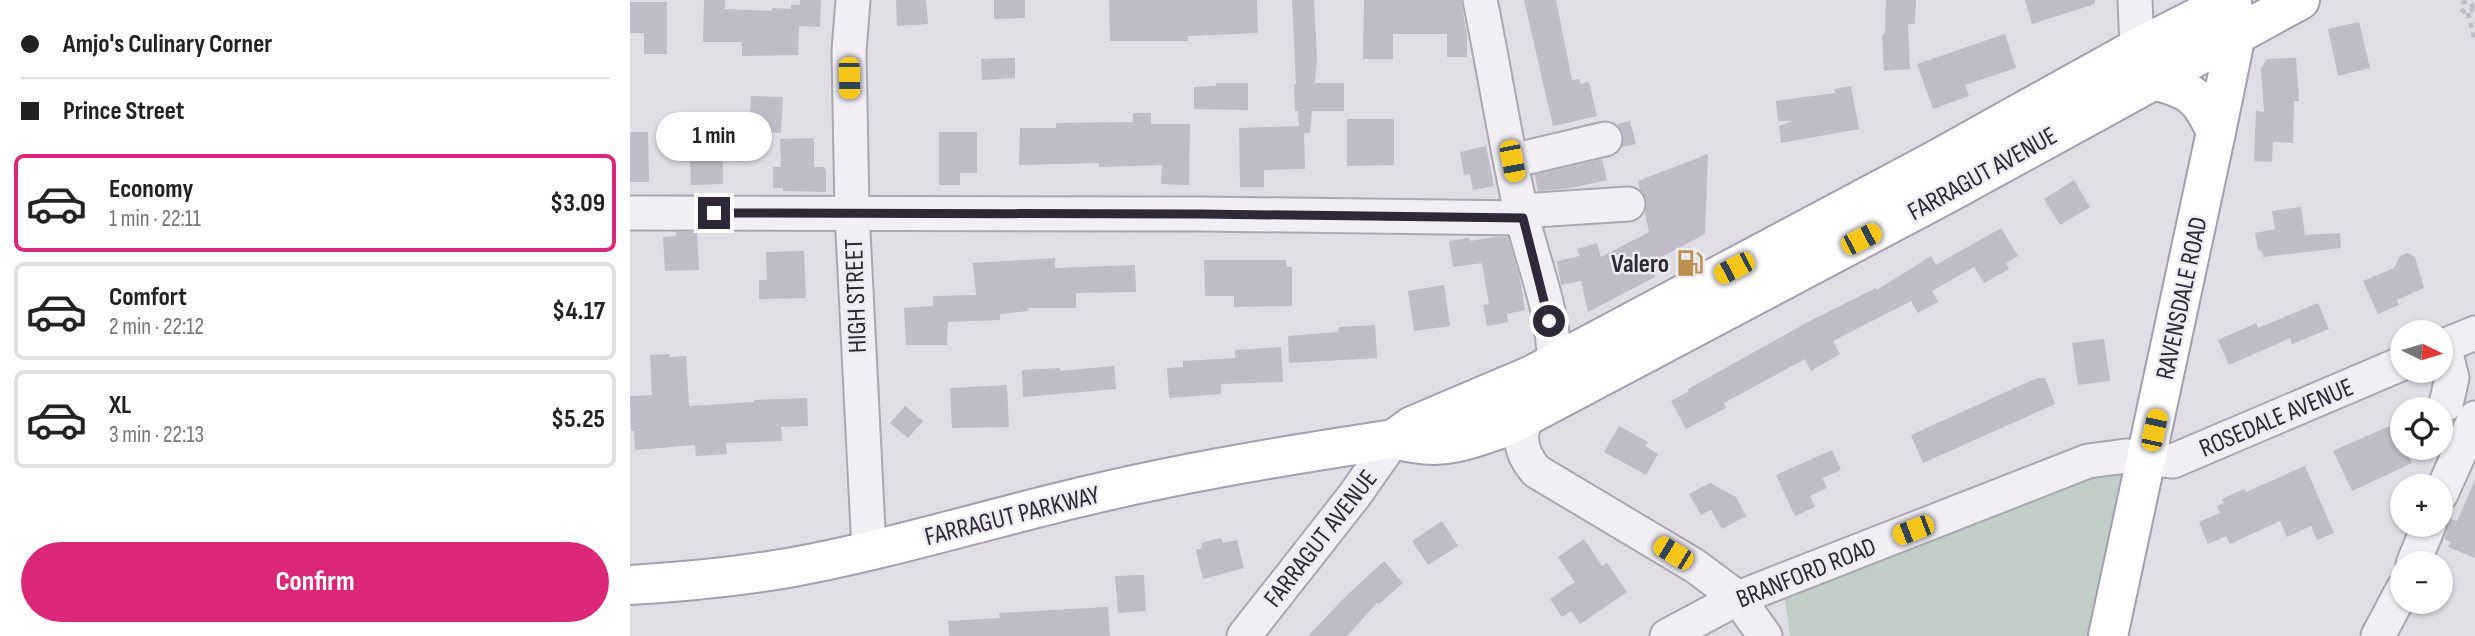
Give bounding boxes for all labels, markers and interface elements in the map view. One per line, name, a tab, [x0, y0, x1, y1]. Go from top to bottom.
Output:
text: Amjo's Culinary Corner	[63, 29, 272, 60]
car	[839, 57, 860, 99]
text: Prince Street	[63, 96, 184, 127]
callout: 1 min	[656, 111, 772, 160]
street label: FARRAGUT AVENUE	[1903, 121, 2063, 228]
text: 1 min	[693, 122, 735, 150]
car	[1498, 138, 1527, 184]
icon: car	[25, 172, 88, 235]
text: Economy	[109, 174, 193, 205]
text: $3.09	[550, 188, 605, 219]
route end	[698, 197, 730, 229]
text: 1 min · 22:11	[109, 205, 201, 233]
street label: RAVENSDALE ROAD	[2150, 214, 2215, 382]
car	[1838, 220, 1885, 258]
street label: HIGH STREET	[839, 238, 874, 354]
fuel station icon: Valero	[1675, 248, 1705, 278]
place label: Valero	[1611, 249, 1669, 280]
car	[1711, 249, 1758, 287]
icon: car	[25, 280, 88, 343]
text: Comfort	[109, 282, 187, 313]
text: $4.17	[552, 296, 605, 327]
route start	[1533, 305, 1565, 337]
text: 2 min · 22:12	[109, 313, 204, 341]
north arrow	[2390, 320, 2454, 383]
map controls	[2390, 320, 2453, 614]
street label: ROSEDALE AVENUE	[2195, 372, 2358, 465]
icon: car	[25, 388, 88, 451]
text: XL	[109, 390, 131, 421]
button: locate	[2390, 397, 2453, 460]
text: $5.25	[551, 404, 605, 435]
car	[2140, 407, 2169, 453]
text: 3 min · 22:13	[109, 421, 204, 449]
street label: FARRAGUT AVENUE	[1258, 464, 1384, 614]
button: +	[2390, 474, 2453, 537]
street label: FARRAGUT PARKWAY	[922, 480, 1103, 553]
car	[1890, 513, 1937, 547]
street label: BRANFORD ROAD	[1732, 531, 1881, 615]
car	[1650, 533, 1697, 573]
button: Confirm	[21, 542, 609, 622]
button: −	[2390, 551, 2453, 614]

